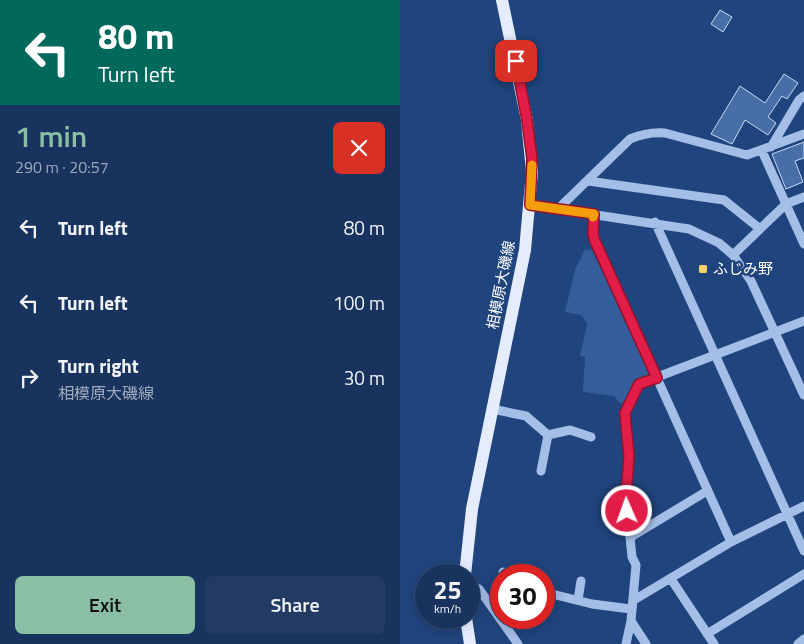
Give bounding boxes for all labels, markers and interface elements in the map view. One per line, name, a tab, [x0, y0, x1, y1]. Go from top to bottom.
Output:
text: 80 m	[98, 9, 174, 63]
icon: left	[15, 20, 80, 85]
pin	[495, 40, 537, 82]
icon: arrive	[502, 47, 530, 75]
text: Turn left	[98, 57, 175, 91]
text: 1 min	[15, 113, 87, 159]
button: close	[333, 122, 385, 174]
text: 290 m · 20:57	[15, 155, 109, 179]
text: Turn left	[58, 213, 128, 242]
text: 80 m	[344, 213, 385, 242]
icon: left	[15, 214, 43, 242]
street label: 相模原大磯線	[481, 239, 520, 331]
place label: ふじみ野	[713, 257, 773, 280]
marker: ふじみ野	[697, 263, 709, 275]
text: Turn left	[58, 288, 128, 317]
text: 100 m	[333, 288, 385, 317]
icon: left	[15, 289, 43, 317]
text: Turn right	[58, 351, 139, 380]
text: 30 m	[344, 363, 385, 392]
icon: right	[15, 364, 43, 392]
text: 相模原大磯線	[58, 381, 154, 405]
position arrow	[600, 484, 652, 536]
speed limit sign: 30	[490, 564, 555, 629]
text: 25	[433, 571, 462, 609]
button: Exit	[15, 576, 195, 634]
button: Share	[205, 576, 385, 634]
text: km/h	[434, 599, 461, 618]

